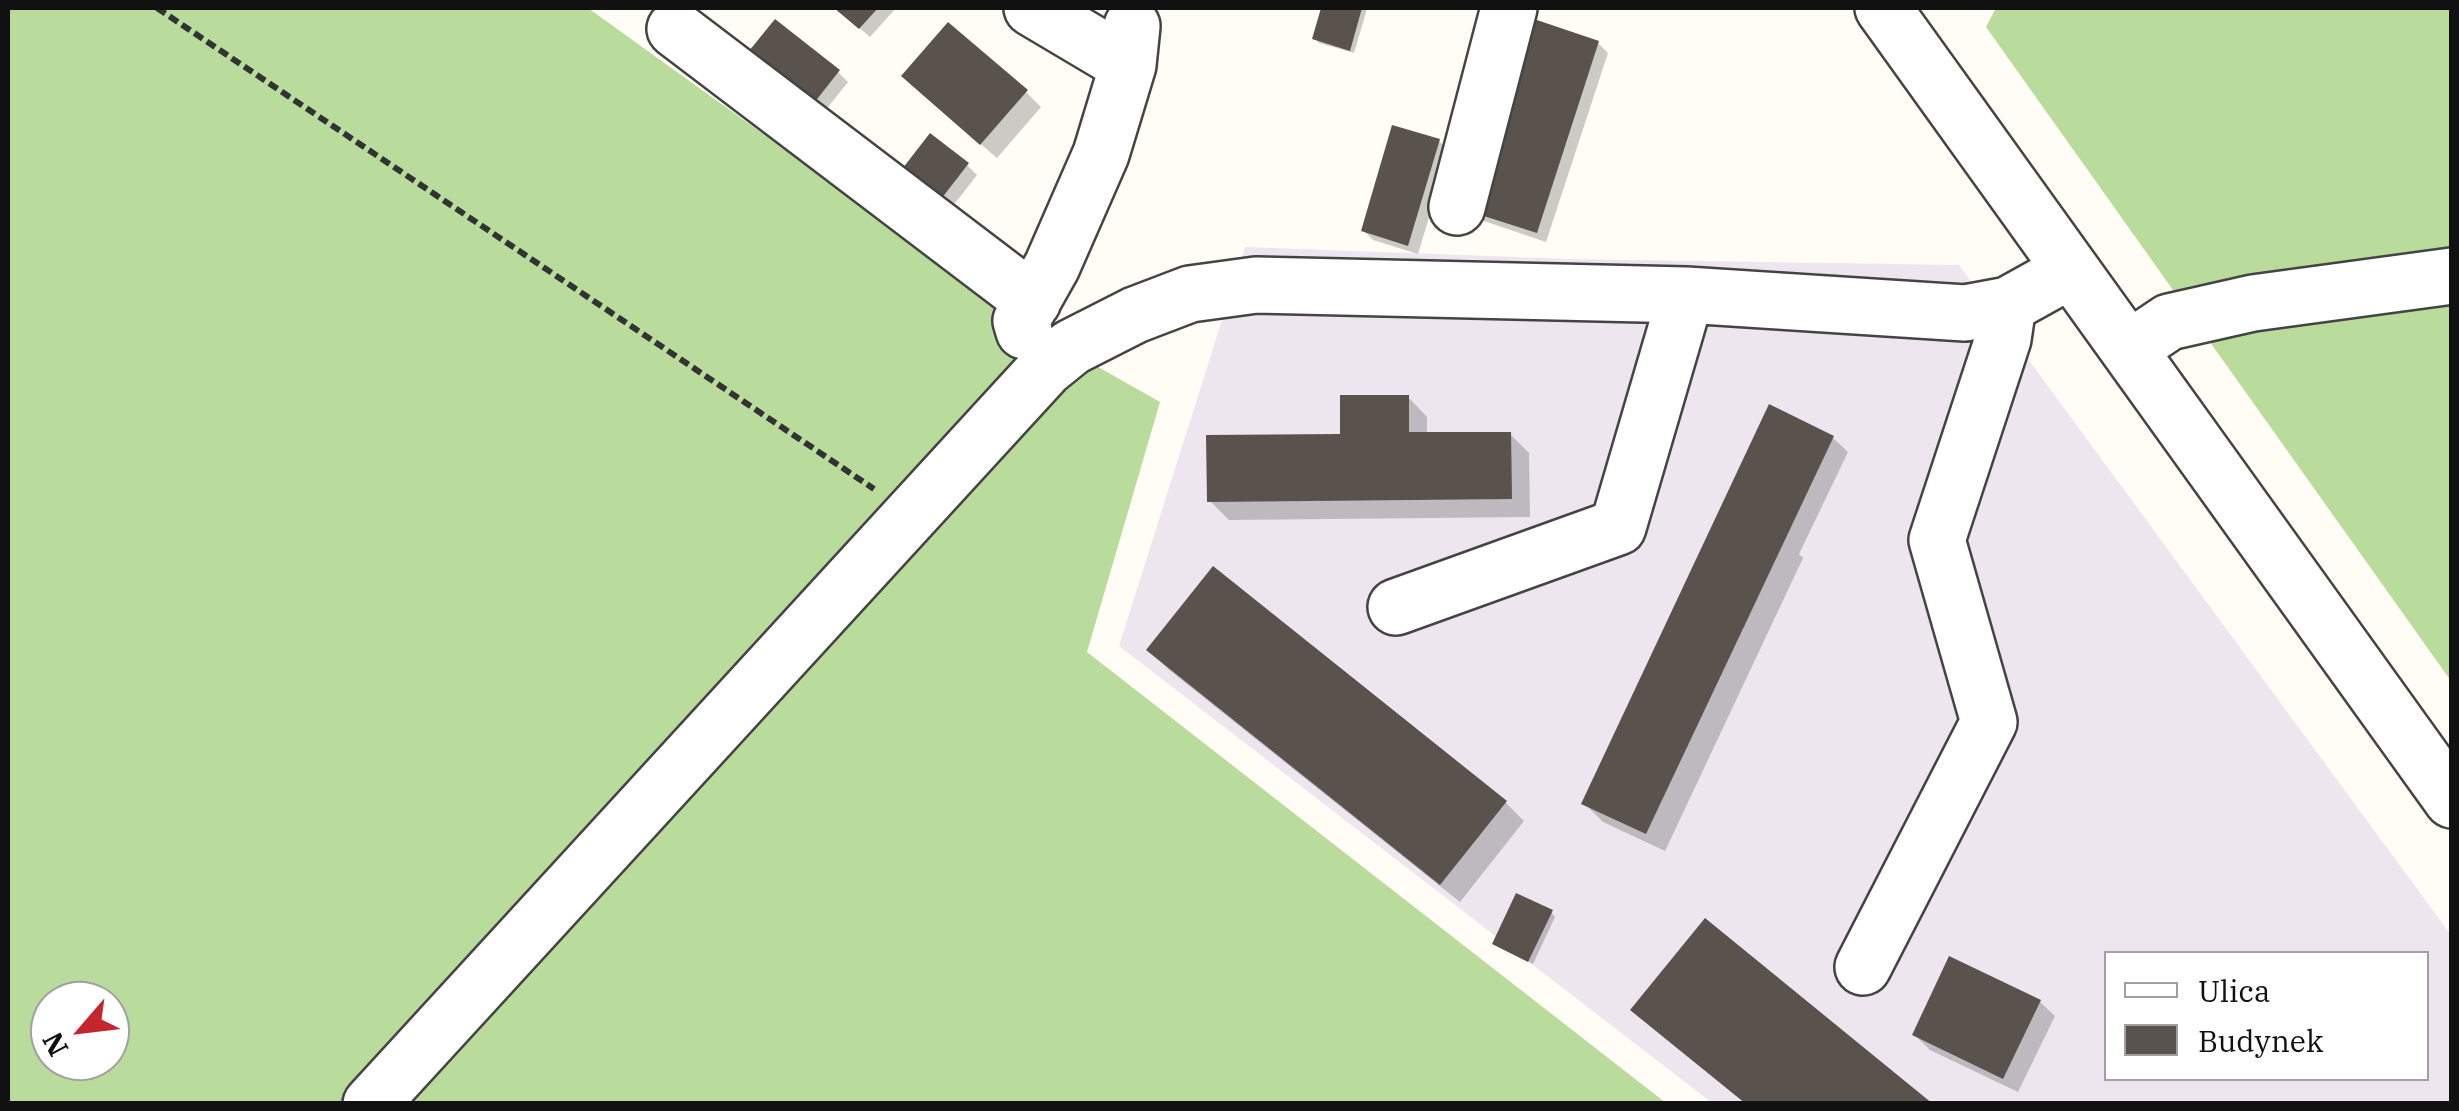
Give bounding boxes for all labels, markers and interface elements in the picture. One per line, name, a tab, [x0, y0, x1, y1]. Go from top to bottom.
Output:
legend	[2104, 951, 2429, 1081]
text: Ulica	[2198, 971, 2270, 1010]
north arrow	[30, 981, 130, 1081]
text: Budynek	[2198, 1021, 2323, 1060]
text: N	[33, 1026, 76, 1063]

